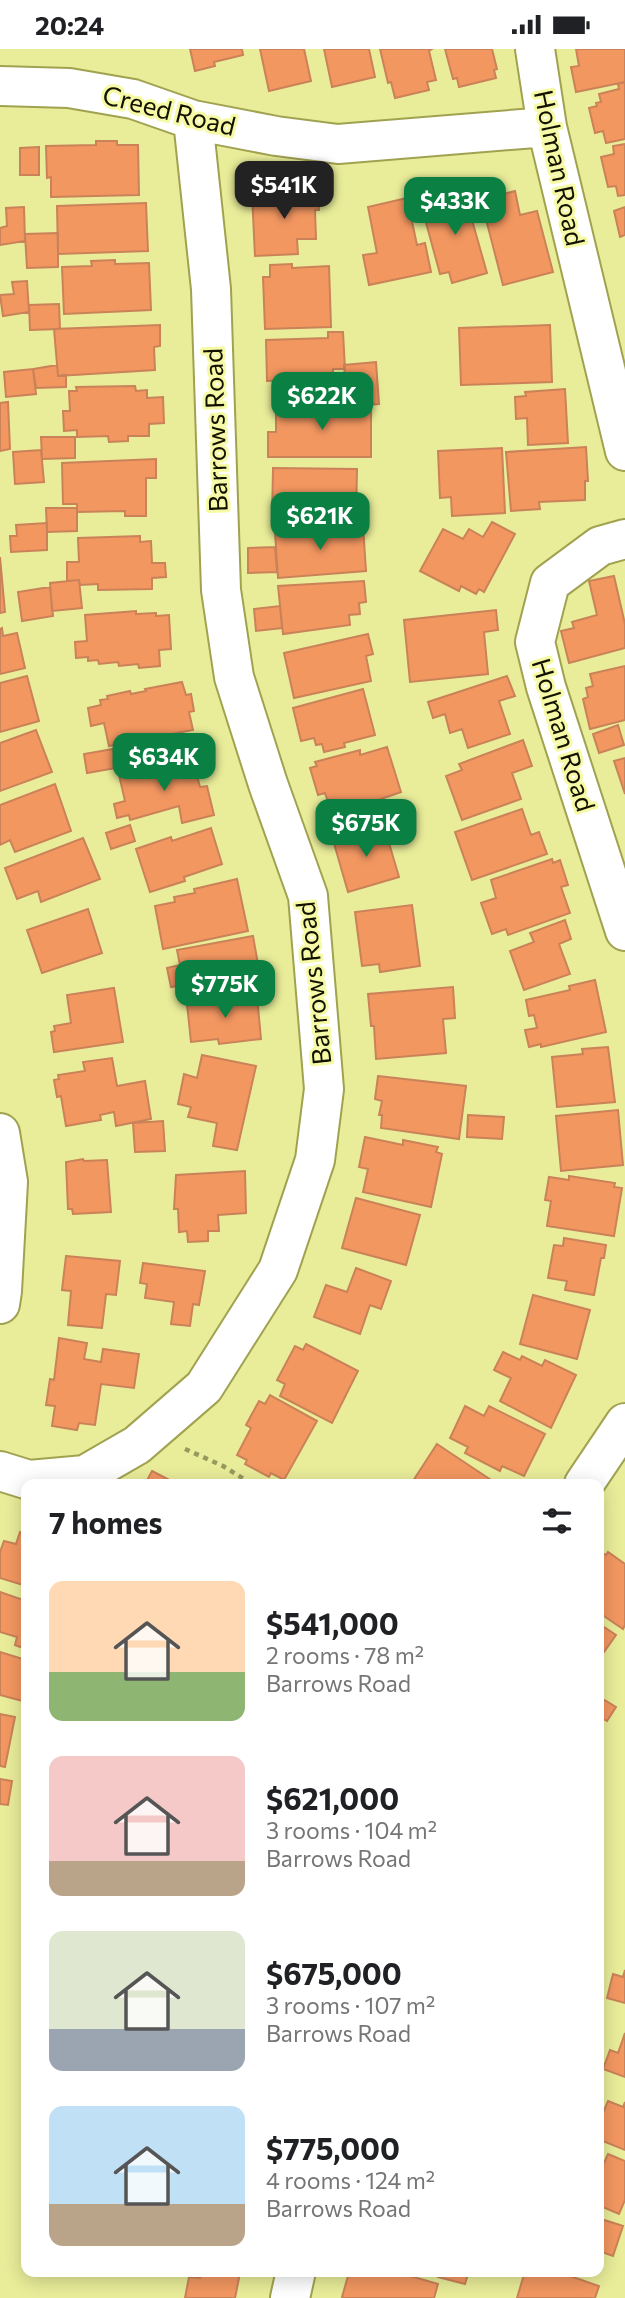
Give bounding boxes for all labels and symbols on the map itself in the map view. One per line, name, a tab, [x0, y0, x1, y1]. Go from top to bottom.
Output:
street label: Creed Road	[100, 78, 239, 141]
street label: Holman Road	[529, 87, 592, 248]
pin: $541K	[235, 162, 333, 221]
pin: $433K	[406, 177, 504, 237]
street label: Barrows Road	[196, 348, 233, 513]
pin: $622K	[273, 373, 371, 432]
pin: $621K	[271, 493, 369, 552]
street label: Holman Road	[526, 654, 602, 815]
pin: $634K	[115, 733, 213, 793]
pin: $675K	[317, 799, 415, 859]
street label: Barrows Road	[289, 900, 336, 1066]
pin: $775K	[176, 961, 274, 1020]

